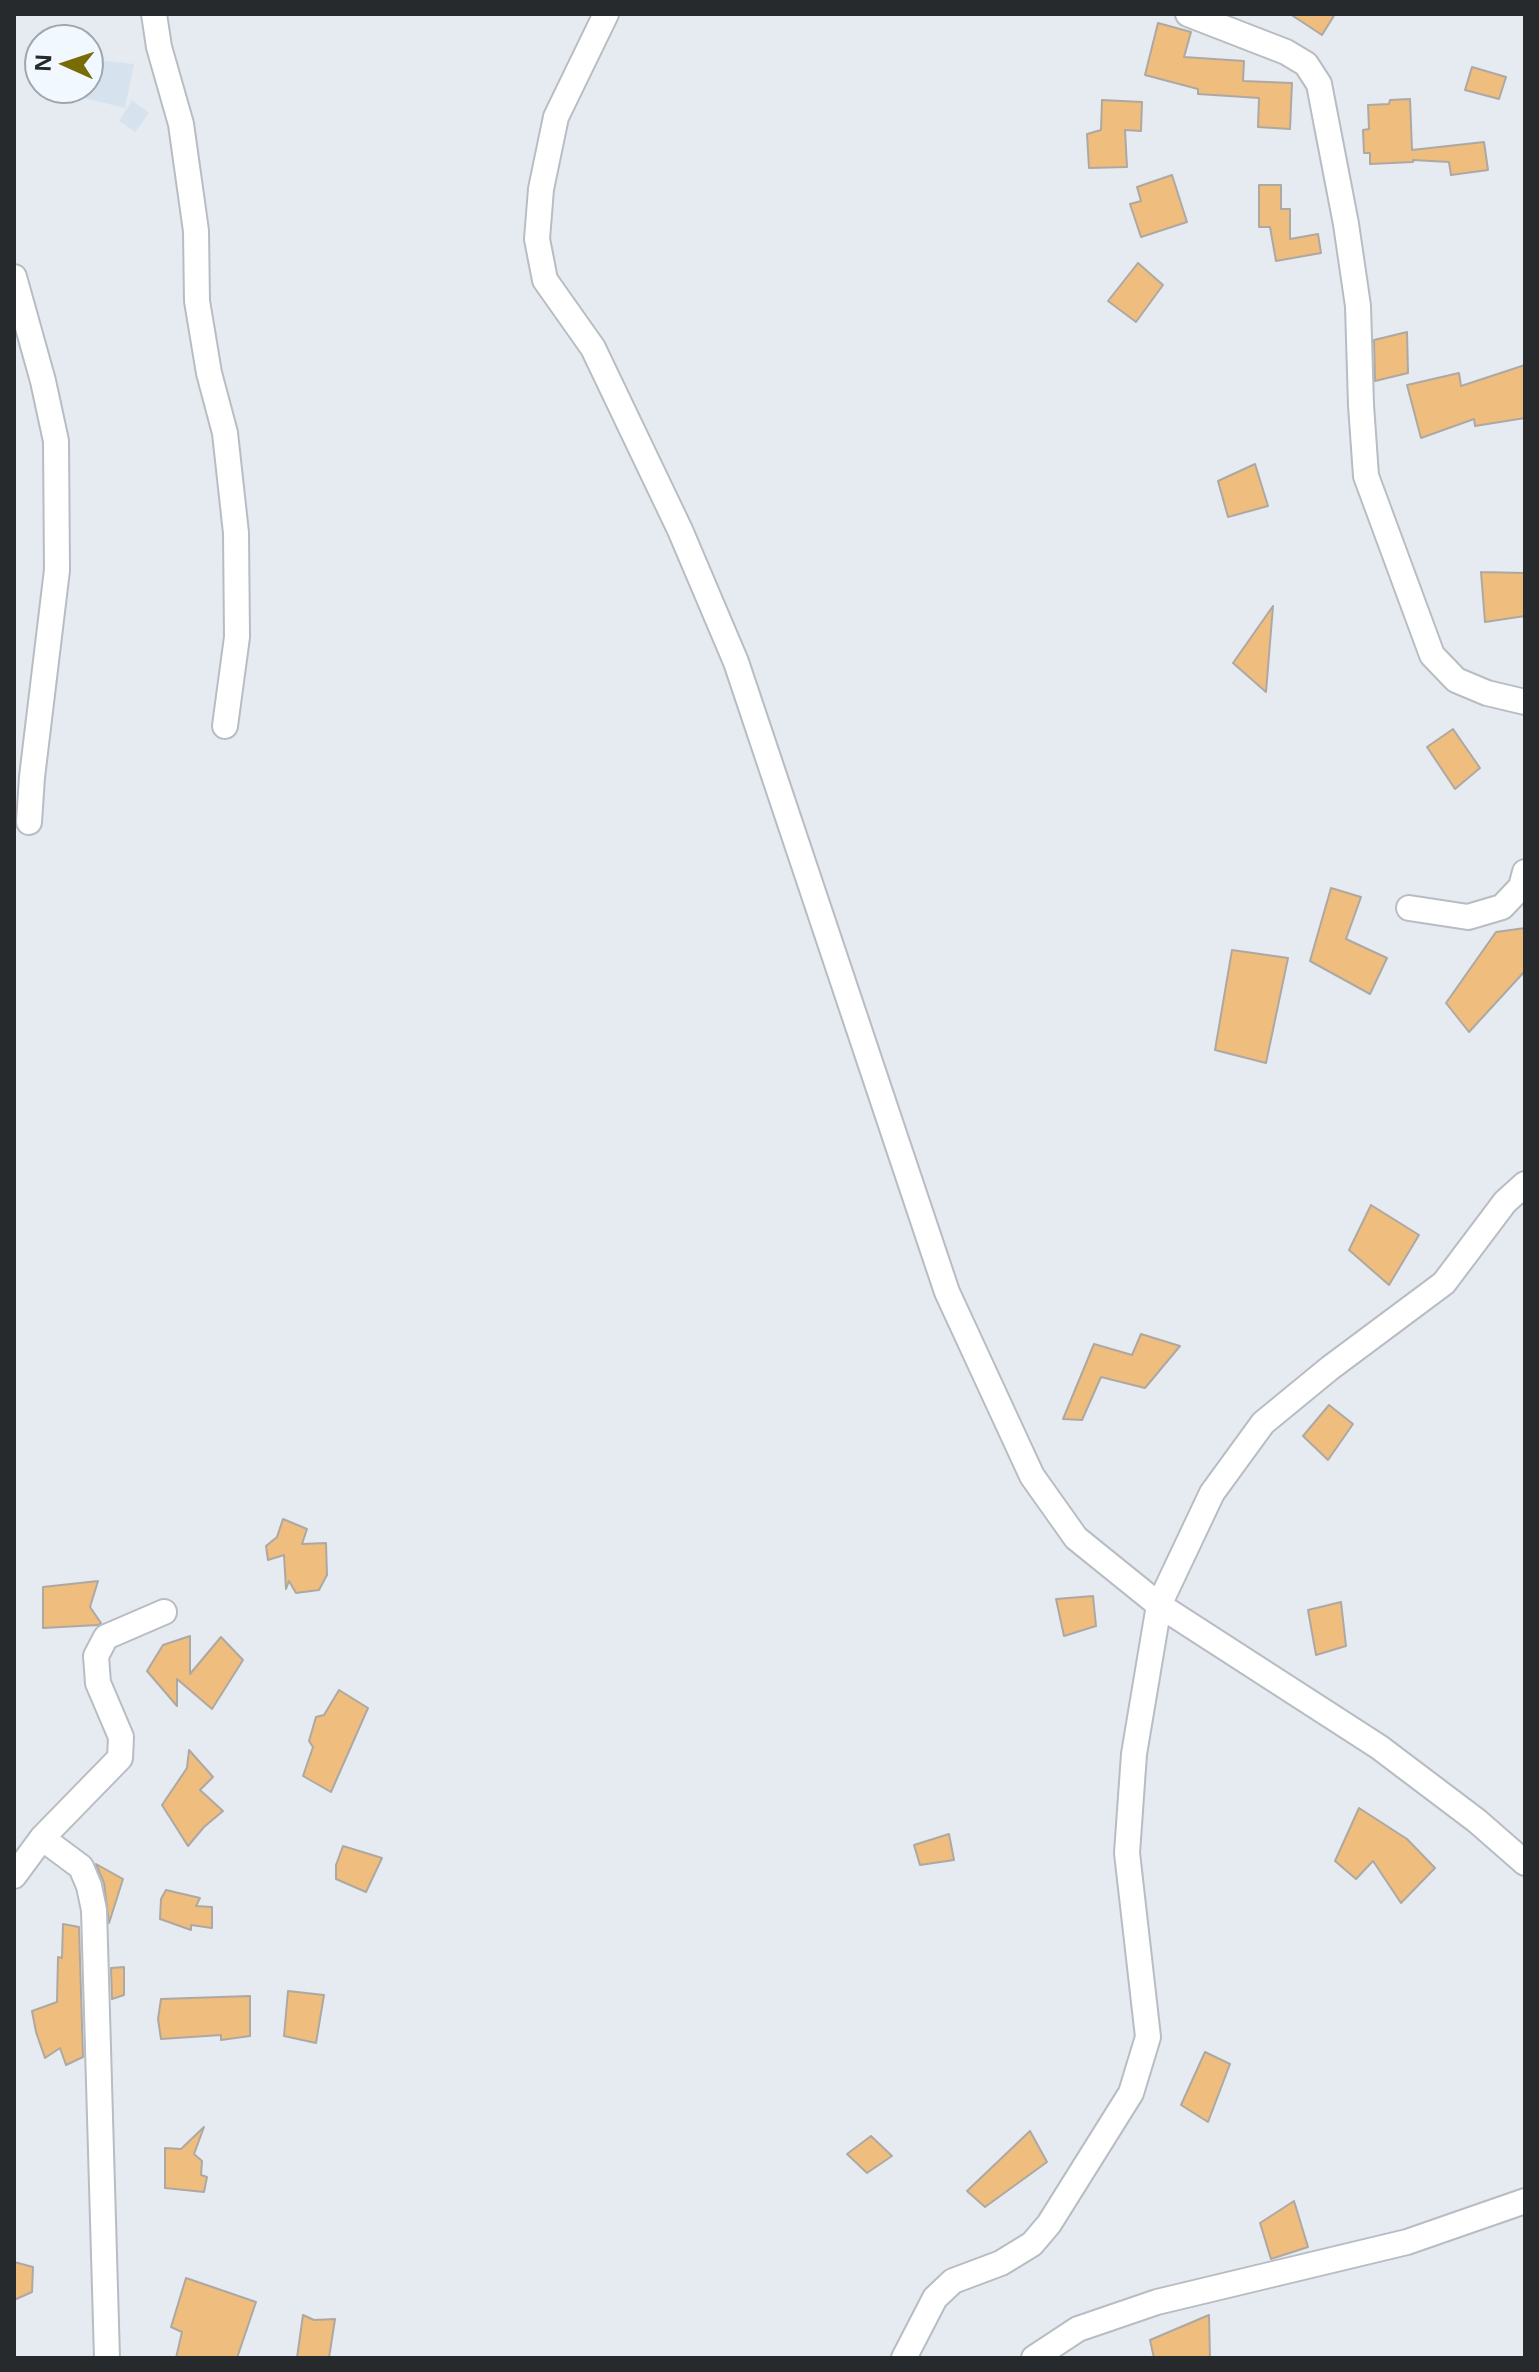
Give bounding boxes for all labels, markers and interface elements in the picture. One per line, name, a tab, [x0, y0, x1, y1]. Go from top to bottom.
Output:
north arrow	[24, 24, 104, 104]
text: N	[27, 53, 57, 73]

